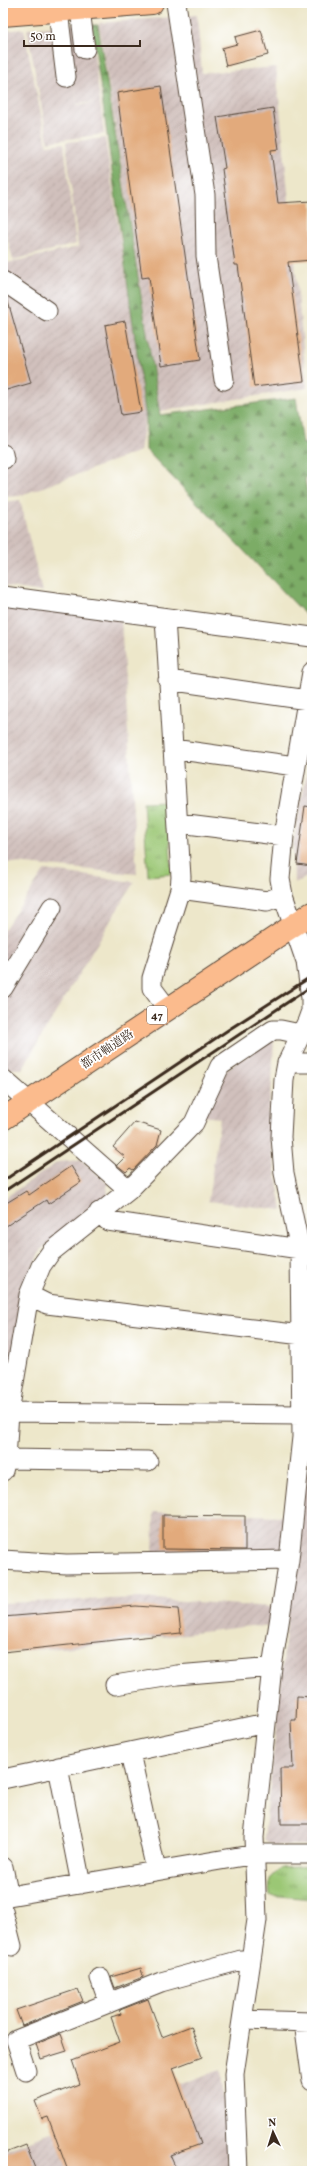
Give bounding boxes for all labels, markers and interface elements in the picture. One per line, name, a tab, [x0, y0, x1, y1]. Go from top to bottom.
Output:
scale bar	[24, 22, 140, 48]
text: 50 m	[30, 29, 56, 45]
road number: 47	[147, 1006, 167, 1024]
street label: 都市軸道路	[78, 1026, 137, 1073]
north arrow	[253, 2112, 293, 2152]
text: N	[268, 2116, 277, 2131]

